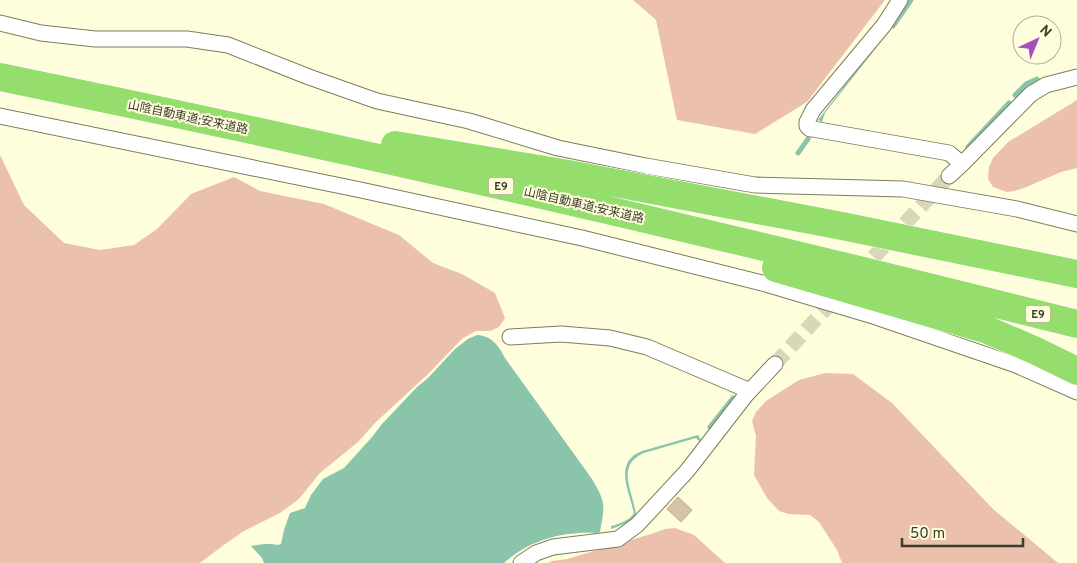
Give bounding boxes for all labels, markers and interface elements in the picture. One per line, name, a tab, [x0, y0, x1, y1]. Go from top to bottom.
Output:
north arrow	[1012, 15, 1062, 65]
text: N	[1035, 22, 1055, 41]
street label: 山陰自動車道;安来道路	[126, 97, 249, 139]
road number: E9	[488, 178, 514, 195]
street label: 山陰自動車道;安来道路	[522, 184, 645, 228]
road number: E9	[1026, 306, 1050, 322]
scale bar	[902, 516, 1023, 548]
text: 50 m	[910, 525, 945, 544]

